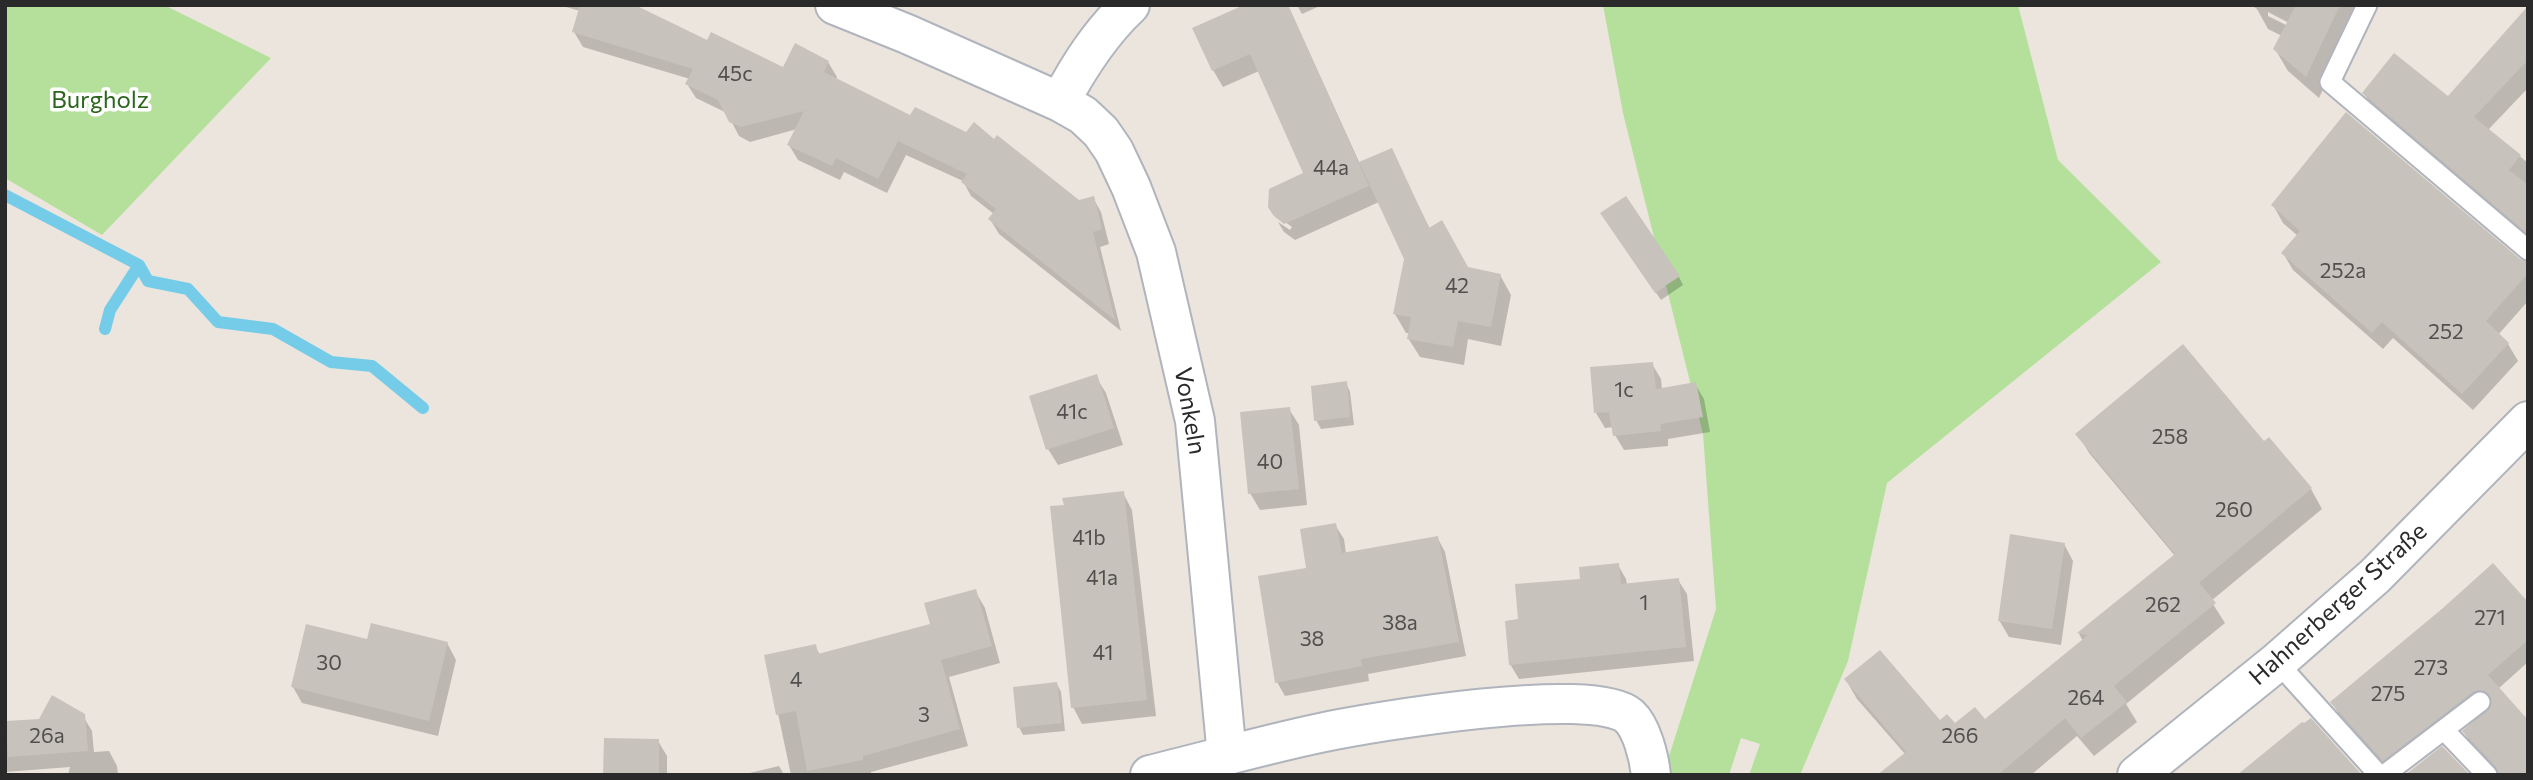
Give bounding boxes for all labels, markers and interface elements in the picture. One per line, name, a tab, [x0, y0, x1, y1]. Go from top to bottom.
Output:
house number: 45c	[717, 61, 753, 87]
park label: Burgholz	[51, 86, 149, 114]
house number: 44a	[1313, 155, 1349, 181]
house number: 252a	[2320, 258, 2366, 284]
house number: 42	[1445, 273, 1469, 299]
house number: 252	[2428, 319, 2464, 345]
street label: Vonkeln	[1168, 365, 1212, 457]
house number: 1c	[1614, 377, 1634, 403]
house number: 41c	[1056, 399, 1088, 425]
house number: 258	[2152, 424, 2188, 450]
house number: 40	[1257, 449, 1283, 475]
house number: 260	[2215, 497, 2253, 523]
street label: Hahnerberger Straße	[2243, 517, 2433, 691]
house number: 41b	[1072, 525, 1106, 551]
house number: 41a	[1086, 565, 1118, 591]
house number: 1	[1640, 590, 1648, 616]
house number: 262	[2145, 592, 2181, 618]
house number: 271	[2474, 605, 2506, 631]
house number: 38a	[1382, 610, 1418, 636]
house number: 38	[1300, 626, 1324, 652]
house number: 41	[1093, 640, 1113, 666]
house number: 30	[316, 650, 342, 676]
house number: 273	[2414, 655, 2448, 681]
house number: 4	[790, 667, 802, 693]
house number: 275	[2371, 681, 2405, 707]
house number: 264	[2068, 685, 2104, 711]
house number: 3	[918, 702, 930, 728]
house number: 26a	[29, 723, 65, 749]
house number: 266	[1941, 723, 1979, 749]

